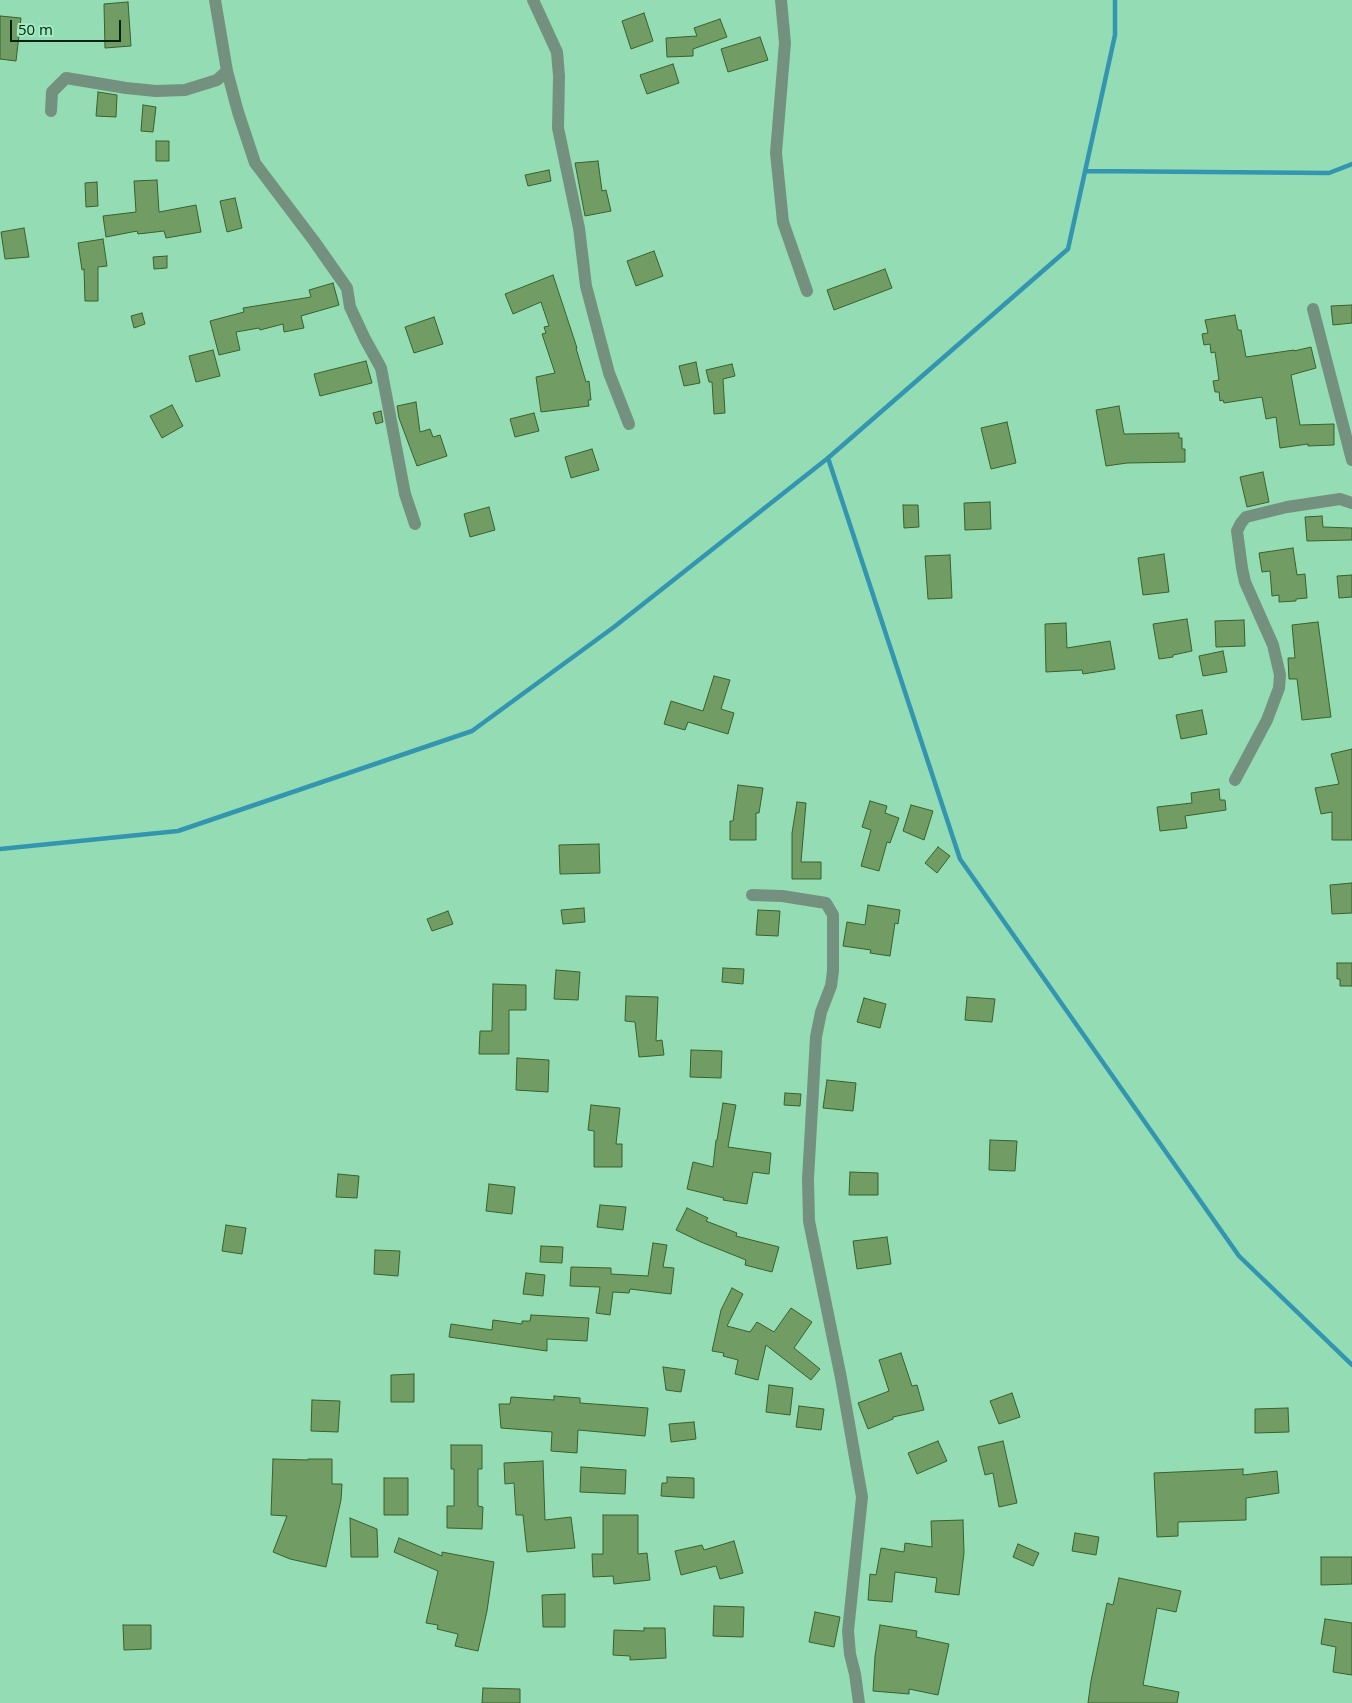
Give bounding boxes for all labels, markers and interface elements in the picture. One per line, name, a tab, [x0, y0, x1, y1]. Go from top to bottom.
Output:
scale bar	[12, 10, 124, 42]
text: 50 m	[18, 19, 53, 39]

